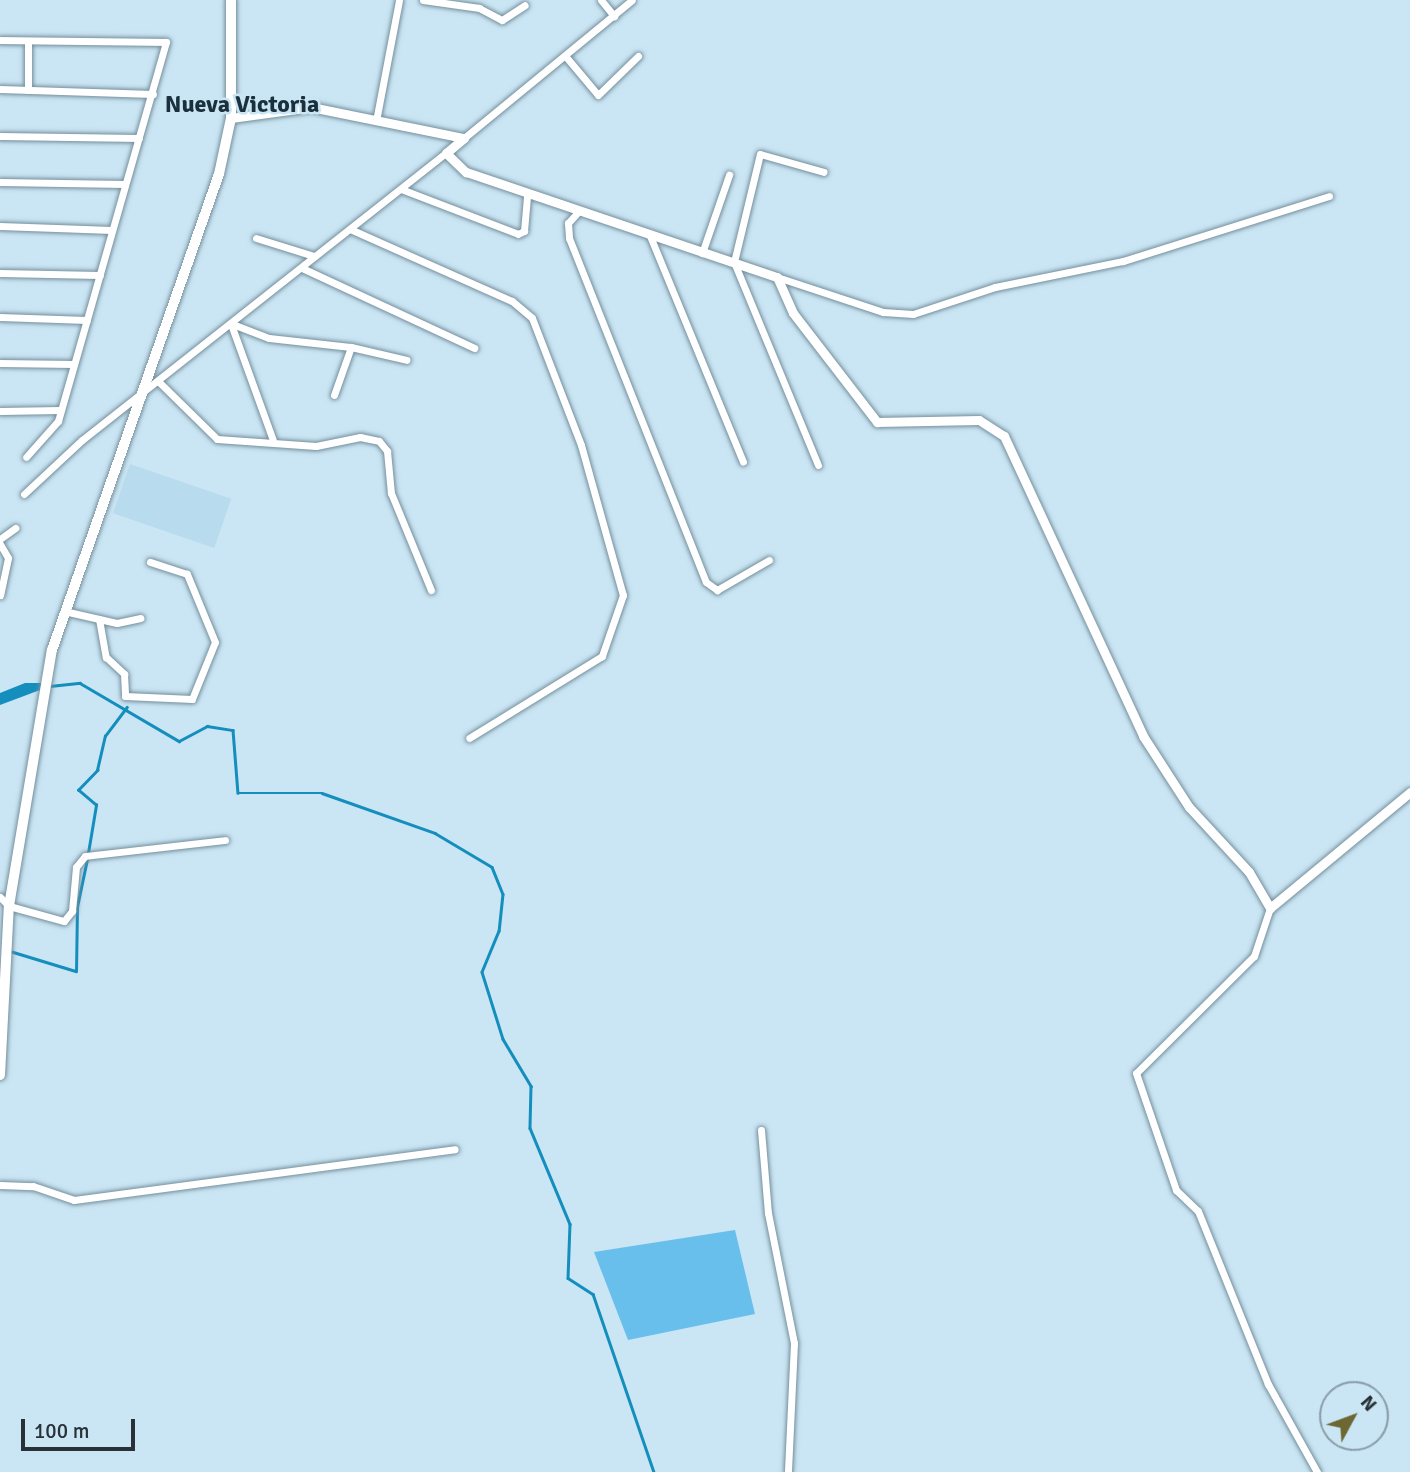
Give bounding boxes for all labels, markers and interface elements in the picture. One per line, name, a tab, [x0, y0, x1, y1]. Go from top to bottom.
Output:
district label: Nueva Victoria	[165, 91, 319, 119]
north arrow	[1319, 1381, 1389, 1451]
text: N	[1355, 1391, 1382, 1416]
scale bar	[24, 1406, 138, 1450]
text: 100 m	[34, 1418, 89, 1444]

